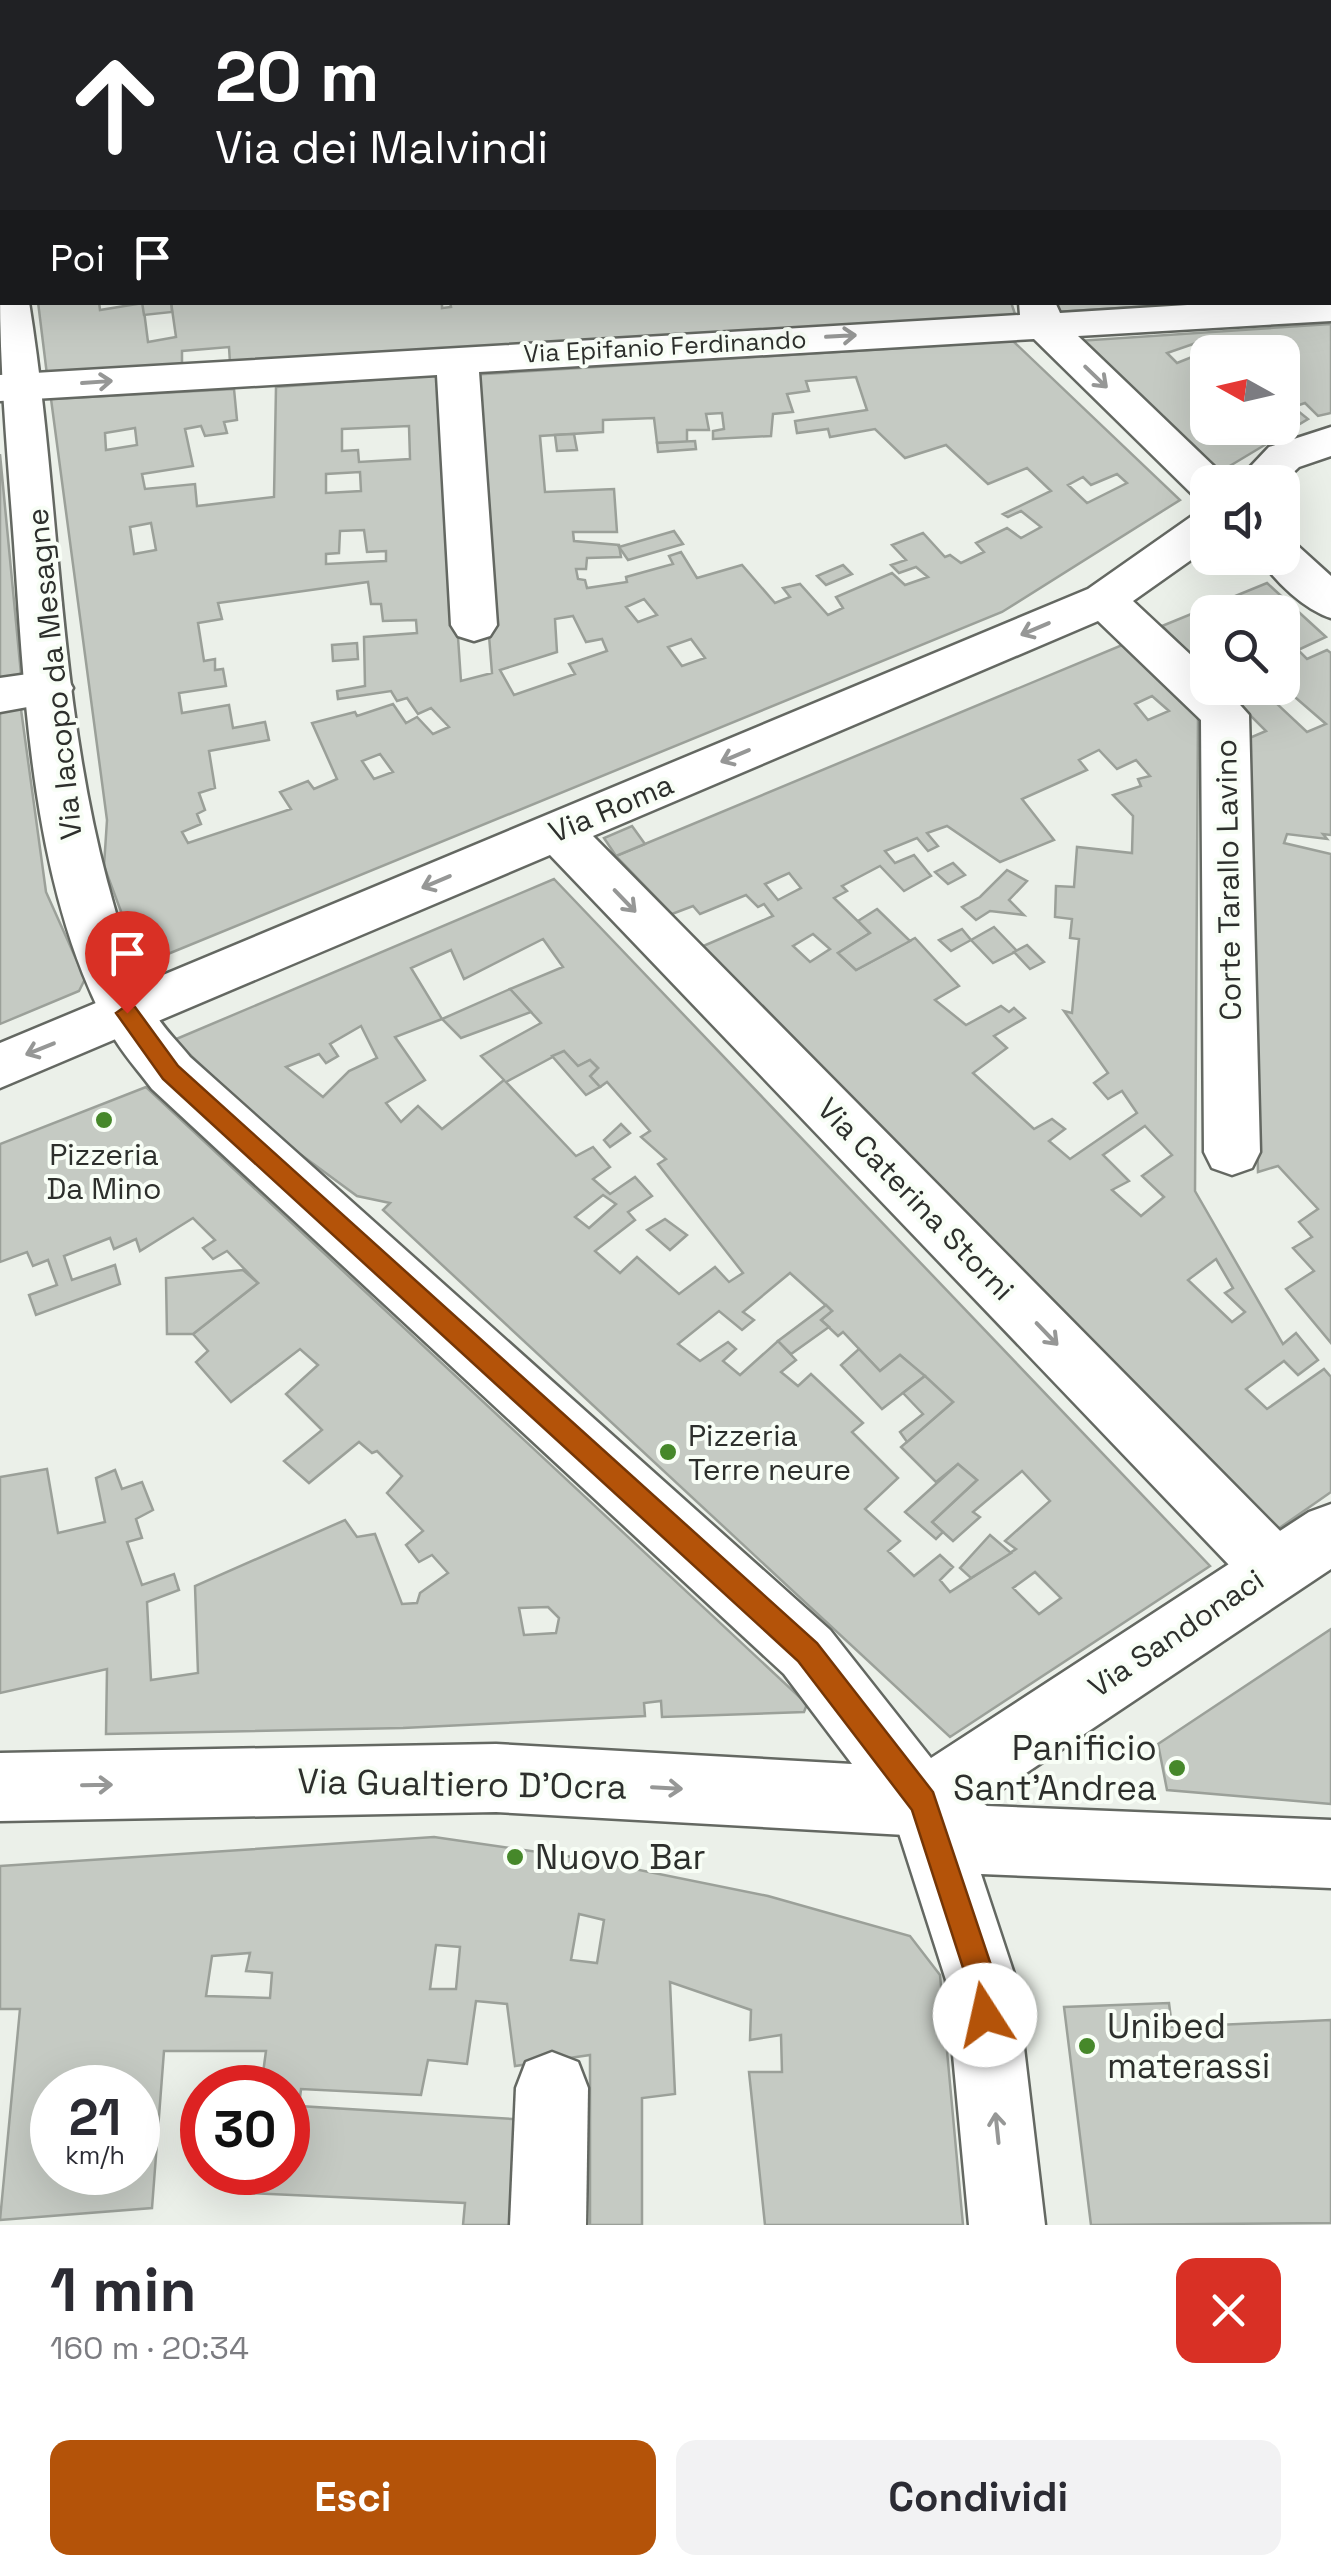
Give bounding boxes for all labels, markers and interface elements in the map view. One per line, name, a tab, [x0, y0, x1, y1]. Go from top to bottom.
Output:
text: 20 m	[215, 32, 380, 121]
icon: ahead	[50, 40, 180, 170]
text: Via dei Malvindi	[215, 119, 548, 176]
icon: arrive	[125, 230, 180, 285]
text: Poi	[50, 234, 105, 282]
street label: Via Epifanio Ferdinando	[523, 323, 807, 369]
one-way arrow	[824, 326, 856, 345]
north arrow	[1190, 335, 1300, 445]
map controls	[1190, 335, 1300, 705]
one-way arrow	[1083, 364, 1107, 388]
one-way arrow	[81, 372, 113, 391]
button: sound	[1190, 465, 1300, 575]
street label: Via Iacopo da Mesagne	[17, 506, 91, 842]
button: search	[1190, 595, 1300, 705]
one-way arrow	[1020, 622, 1051, 640]
street label: Corte Tarallo Lavino	[1206, 739, 1250, 1021]
one-way arrow	[720, 748, 751, 766]
street label: Via Roma	[543, 764, 679, 852]
one-way arrow	[421, 874, 452, 892]
one-way arrow	[613, 888, 637, 912]
pin	[85, 911, 170, 1014]
icon: arrive	[100, 926, 155, 981]
one-way arrow	[25, 1042, 56, 1060]
street label: Via Caterina Storni	[809, 1090, 1023, 1308]
marker: Pizzeria Da Mino	[93, 1109, 115, 1131]
place label: Pizzeria Da Mino	[46, 1135, 162, 1208]
one-way arrow	[1035, 1322, 1059, 1346]
place label: Pizzeria Terre neure	[688, 1416, 851, 1489]
marker: Pizzeria Terre neure	[657, 1441, 679, 1463]
street label: Via Sandonaci	[1081, 1560, 1271, 1706]
place label: Panificio Sant'Andrea	[953, 1726, 1157, 1810]
marker: Panificio Sant'Andrea	[1166, 1757, 1188, 1779]
street label: Via Gualtiero D'Ocra	[297, 1759, 627, 1809]
one-way arrow	[81, 1776, 113, 1795]
one-way arrow	[651, 1779, 683, 1798]
place label: Nuovo Bar	[535, 1835, 706, 1879]
marker: Nuovo Bar	[504, 1846, 526, 1868]
position arrow	[933, 1963, 1037, 2067]
place label: Unibed materassi	[1107, 2004, 1270, 2088]
marker: Unibed materassi	[1076, 2035, 1098, 2057]
speed limit sign: 30	[180, 2065, 310, 2195]
text: 21	[69, 2086, 121, 2150]
one-way arrow	[987, 2112, 1006, 2145]
text: km/h	[65, 2139, 125, 2171]
text: 1 min	[50, 2252, 197, 2329]
button: close	[1176, 2258, 1281, 2363]
text: 160 m · 20:34	[50, 2328, 249, 2368]
button: Esci	[50, 2440, 656, 2555]
button: Condividi	[676, 2440, 1281, 2555]

